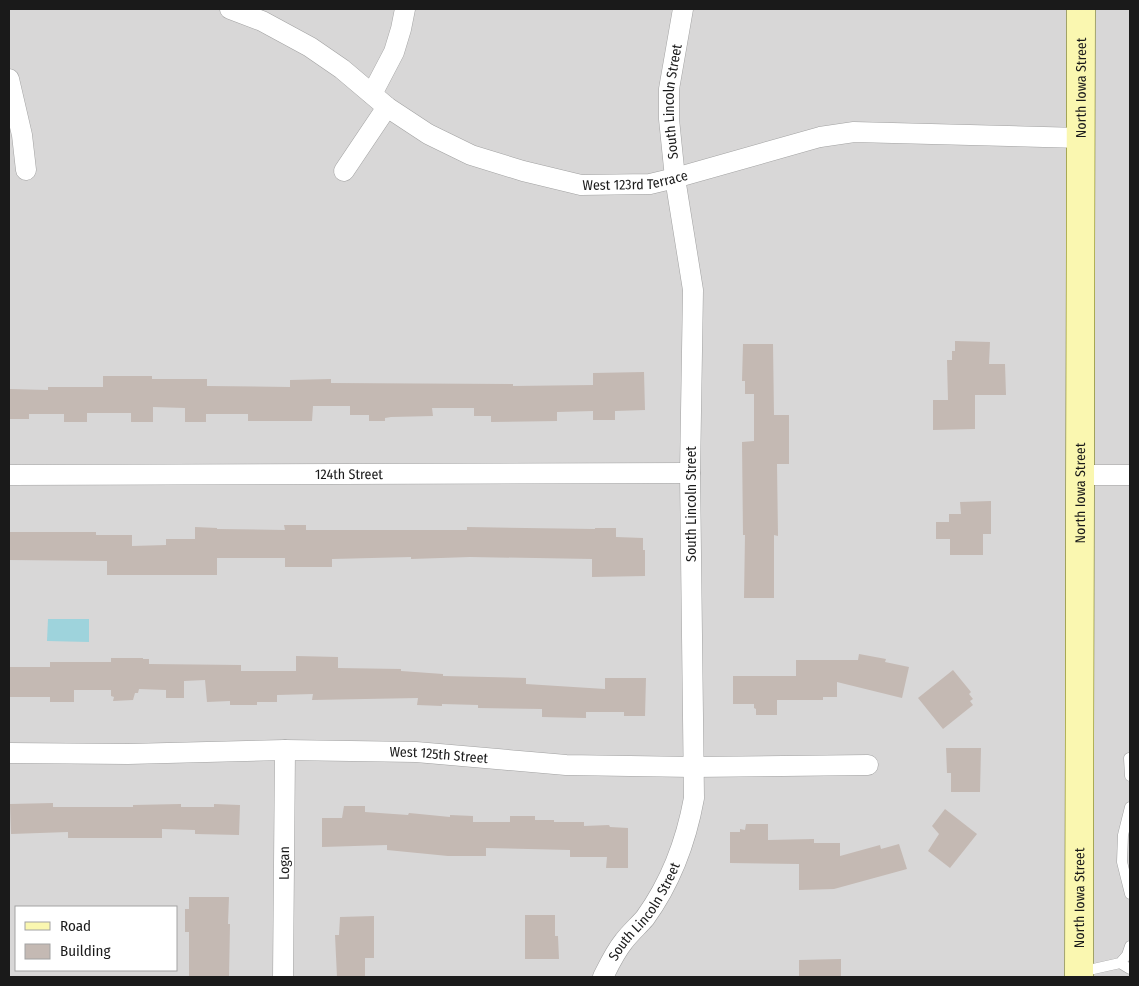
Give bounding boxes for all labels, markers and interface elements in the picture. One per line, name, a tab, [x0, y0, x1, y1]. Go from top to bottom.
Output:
street label: North Iowa Street	[1072, 37, 1089, 138]
street label: South Lincoln Street	[660, 42, 685, 160]
street label: West 123rd Terrace	[582, 166, 690, 193]
street label: North Iowa Street	[1071, 442, 1089, 543]
street label: South Lincoln Street	[683, 446, 700, 562]
street label: 124th Street	[315, 465, 383, 483]
street label: West 125th Street	[389, 743, 489, 767]
street label: Logan	[275, 846, 293, 880]
street label: North Iowa Street	[1071, 847, 1088, 948]
street label: South Lincoln Street	[605, 859, 683, 963]
legend	[15, 906, 178, 971]
text: Road	[60, 917, 91, 935]
text: Building	[60, 942, 111, 960]

